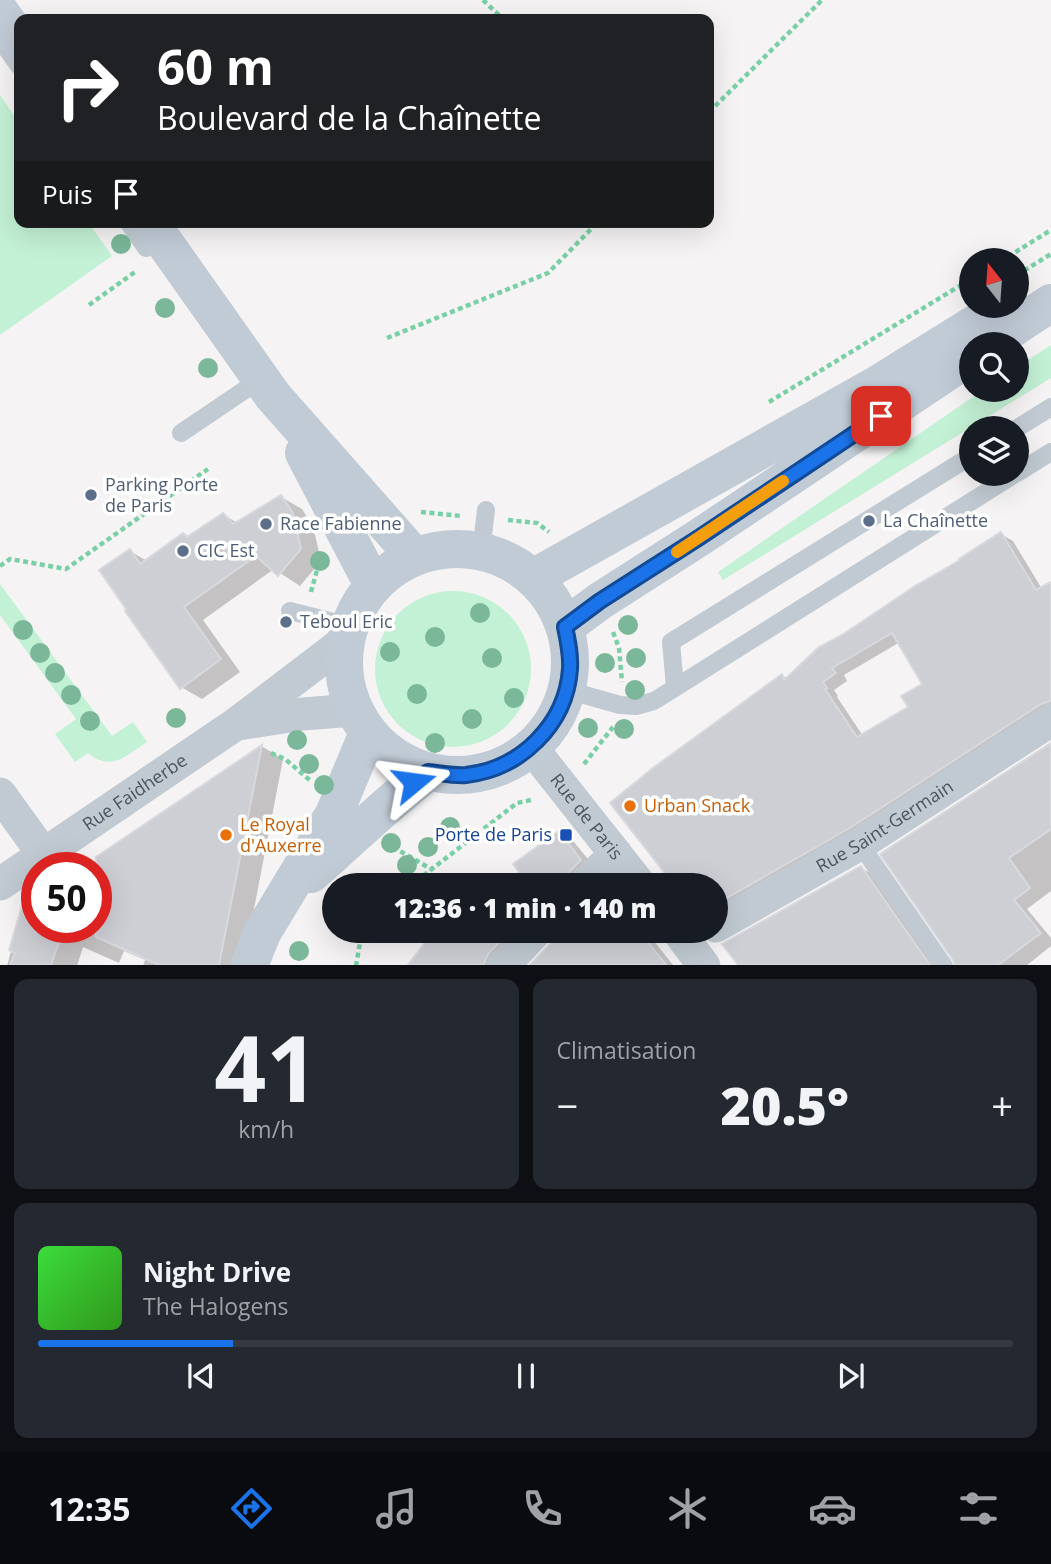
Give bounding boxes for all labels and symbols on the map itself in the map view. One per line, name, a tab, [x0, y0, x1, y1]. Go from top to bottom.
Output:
north arrow	[959, 248, 1029, 318]
pin	[851, 386, 911, 446]
place label: Parking Porte de Paris	[105, 472, 218, 517]
marker: Parking Porte de Paris	[83, 487, 99, 503]
place label: La Chaînette	[883, 508, 988, 532]
place label: Race Fabienne	[280, 511, 402, 535]
marker: La Chaînette	[861, 513, 877, 529]
marker: Race Fabienne	[258, 516, 274, 532]
place label: CIC Est	[197, 538, 254, 562]
marker: CIC Est	[175, 543, 191, 559]
place label: Teboul Eric	[300, 609, 393, 633]
marker: Teboul Eric	[278, 614, 294, 630]
position arrow	[377, 745, 451, 819]
street label: Rue Faidherbe	[77, 748, 191, 836]
street label: Rue de Paris	[545, 768, 629, 864]
street label: Rue Saint-Germain	[811, 774, 957, 878]
place label: Urban Snack	[644, 793, 751, 817]
marker: Urban Snack	[622, 798, 638, 814]
place label: Le Royal d'Auxerre	[240, 812, 322, 857]
place label: Porte de Paris	[435, 822, 552, 846]
marker: Le Royal d'Auxerre	[218, 827, 234, 843]
marker: Porte de Paris	[558, 827, 574, 843]
speed limit sign: 50	[21, 852, 112, 943]

